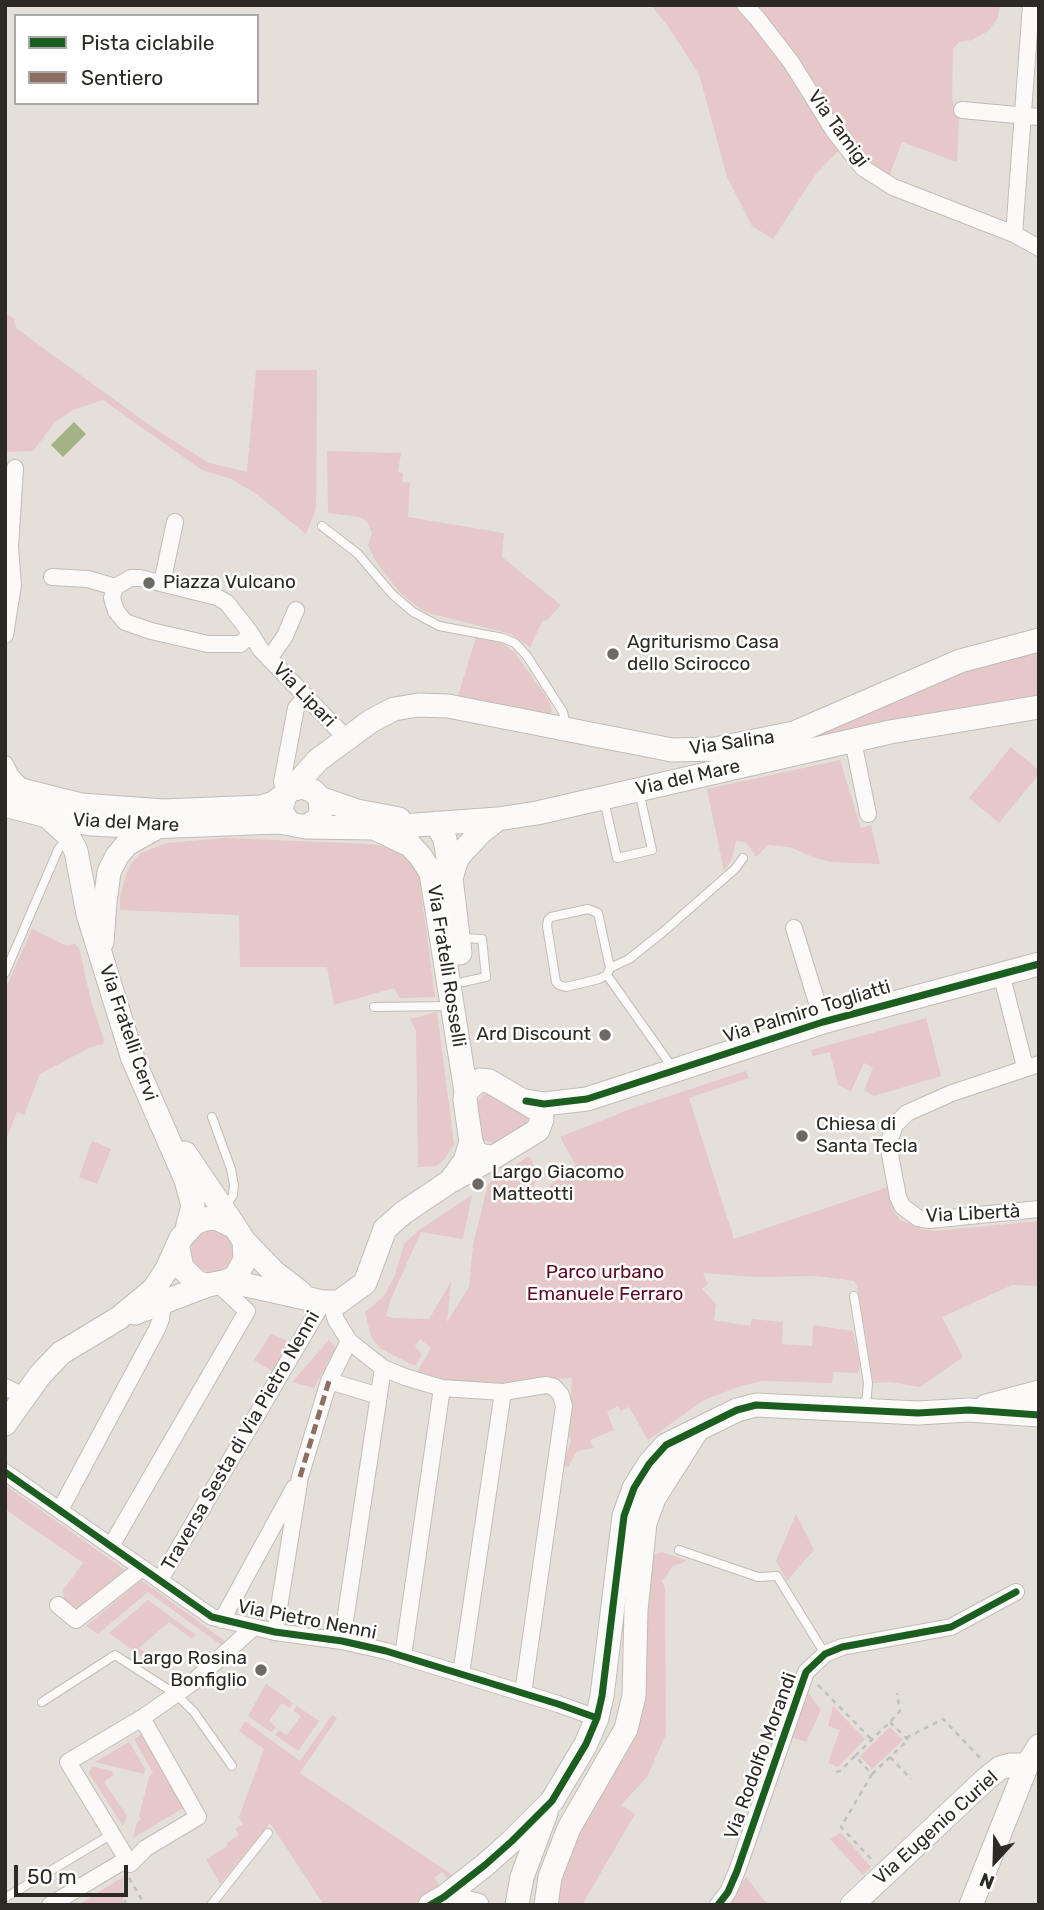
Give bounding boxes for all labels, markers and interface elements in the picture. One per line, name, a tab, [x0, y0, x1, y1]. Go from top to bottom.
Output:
legend	[14, 14, 259, 105]
text: Pista ciclabile	[81, 30, 215, 55]
text: Sentiero	[81, 65, 163, 90]
street label: Via Tamigi	[803, 86, 873, 172]
place label: Piazza Vulcano	[163, 572, 296, 594]
marker: Piazza Vulcano	[141, 575, 157, 591]
place label: Agriturismo Casa dello Scirocco	[627, 632, 779, 676]
marker: Agriturismo Casa dello Scirocco	[605, 646, 621, 662]
street label: Via Lipari	[268, 658, 340, 732]
street label: Via Salina	[688, 726, 776, 760]
street label: Via del Mare	[634, 755, 742, 801]
street label: Via del Mare	[72, 809, 180, 837]
street label: Via Fratelli Rosselli	[422, 883, 470, 1049]
street label: Via Fratelli Cervi	[94, 962, 162, 1104]
street label: Via Palmiro Togliatti	[721, 976, 893, 1048]
place label: Ard Discount	[476, 1024, 591, 1046]
marker: Ard Discount	[597, 1027, 613, 1043]
place label: Chiesa di Santa Tecla	[816, 1114, 918, 1158]
marker: Chiesa di Santa Tecla	[794, 1128, 810, 1144]
place label: Largo Giacomo Matteotti	[492, 1162, 624, 1206]
marker: Largo Giacomo Matteotti	[470, 1176, 486, 1192]
street label: Via Libertà	[925, 1200, 1021, 1228]
park label: Parco urbano Emanuele Ferraro	[527, 1262, 683, 1306]
street label: Traversa Sesta di Via Pietro Nenni	[157, 1307, 325, 1575]
street label: Via Pietro Nenni	[236, 1595, 378, 1645]
place label: Largo Rosina Bonfiglio	[132, 1648, 247, 1692]
marker: Largo Rosina Bonfiglio	[253, 1662, 269, 1678]
street label: Via Rodolfo Morandi	[720, 1669, 802, 1843]
street label: Via Eugenio Curiel	[869, 1766, 1003, 1890]
north arrow	[960, 1826, 1030, 1896]
scale bar	[18, 1850, 131, 1894]
text: 50 m	[27, 1864, 77, 1889]
text: N	[976, 1868, 998, 1894]

